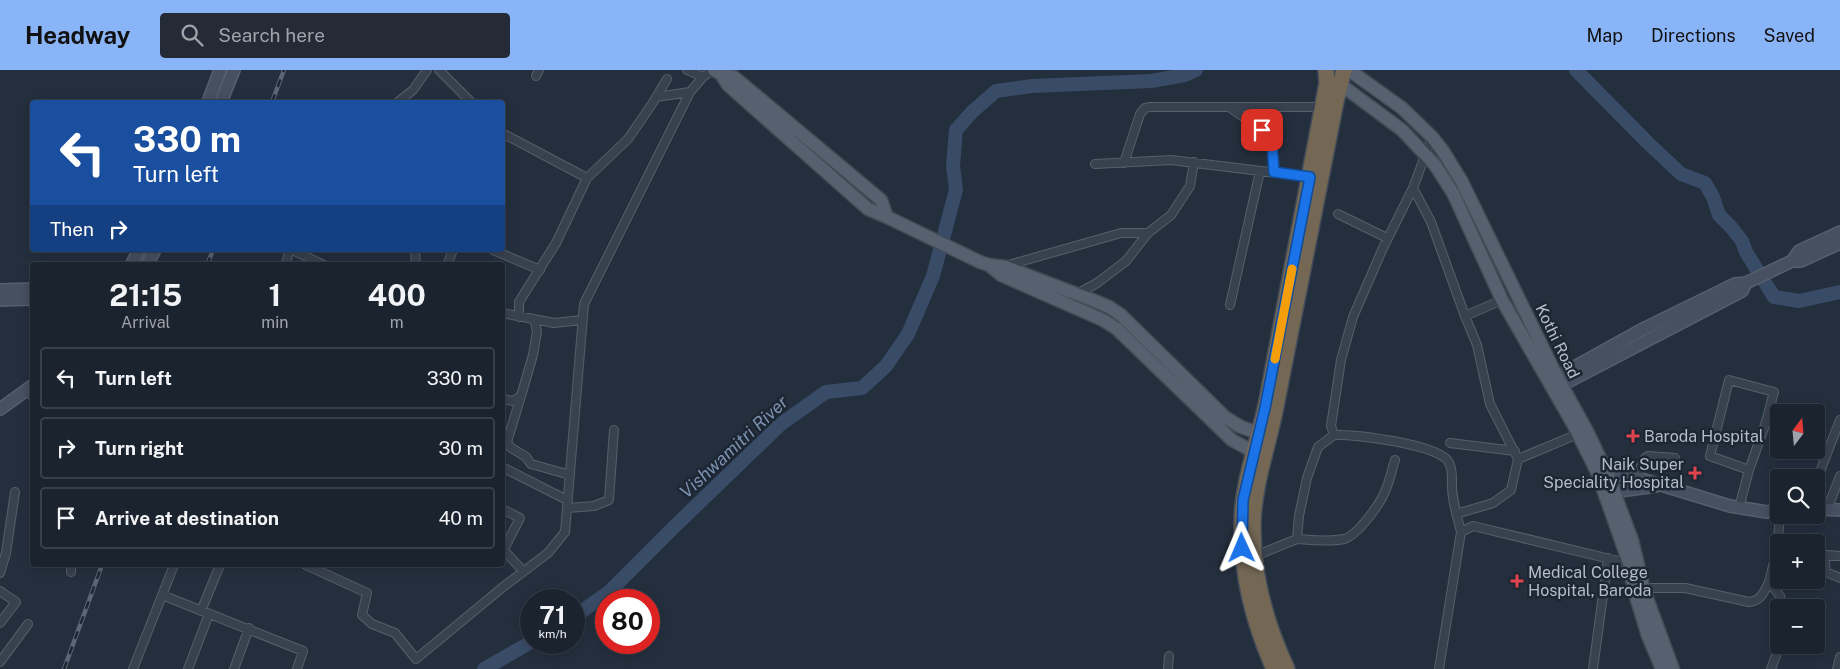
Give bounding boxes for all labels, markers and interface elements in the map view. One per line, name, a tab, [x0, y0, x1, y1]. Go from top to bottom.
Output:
search box	[160, 13, 510, 58]
text: Headway	[25, 21, 130, 49]
icon: search	[178, 21, 206, 49]
text: Search here	[218, 24, 325, 46]
text: Map	[1586, 25, 1623, 46]
text: Directions	[1651, 25, 1736, 46]
text: Saved	[1764, 25, 1815, 46]
pin	[1241, 109, 1283, 151]
icon: arrive	[1248, 116, 1276, 144]
text: 330 m	[133, 119, 241, 160]
icon: left	[50, 120, 115, 185]
text: Turn left	[133, 161, 219, 187]
icon: right	[104, 215, 132, 243]
text: Then	[50, 218, 94, 240]
text: 21:15	[109, 277, 182, 313]
text: 1	[268, 277, 281, 313]
text: 400	[368, 277, 426, 313]
street label: Kothi Road	[1531, 301, 1584, 381]
text: Arrival	[121, 313, 170, 332]
text: min	[261, 313, 288, 332]
text: m	[390, 313, 404, 332]
icon: left	[52, 364, 80, 392]
text: Turn left	[95, 367, 172, 389]
text: 330 m	[427, 367, 483, 389]
water label: Vishwamitri River	[675, 391, 792, 502]
north arrow	[1770, 404, 1825, 459]
map controls	[1770, 404, 1825, 654]
place label: Baroda Hospital	[1644, 427, 1764, 446]
marker: Baroda Hospital	[1626, 429, 1640, 443]
icon: right	[52, 434, 80, 462]
text: Turn right	[95, 437, 184, 459]
text: 30 m	[438, 437, 483, 459]
place label: Naik Super Speciality Hospital	[1543, 455, 1684, 492]
marker: Naik Super Speciality Hospital	[1688, 466, 1702, 480]
button: search	[1770, 469, 1825, 524]
icon: arrive	[52, 504, 80, 532]
text: Arrive at destination	[95, 507, 279, 529]
text: 40 m	[438, 507, 483, 529]
position arrow	[1215, 521, 1267, 573]
button: +	[1770, 534, 1825, 589]
place label: Medical College Hospital, Baroda	[1528, 563, 1651, 600]
marker: Medical College Hospital, Baroda	[1510, 574, 1524, 588]
speed limit sign: 80	[595, 589, 660, 654]
button: −	[1770, 599, 1825, 654]
text: 71	[539, 600, 566, 630]
text: km/h	[538, 627, 567, 641]

